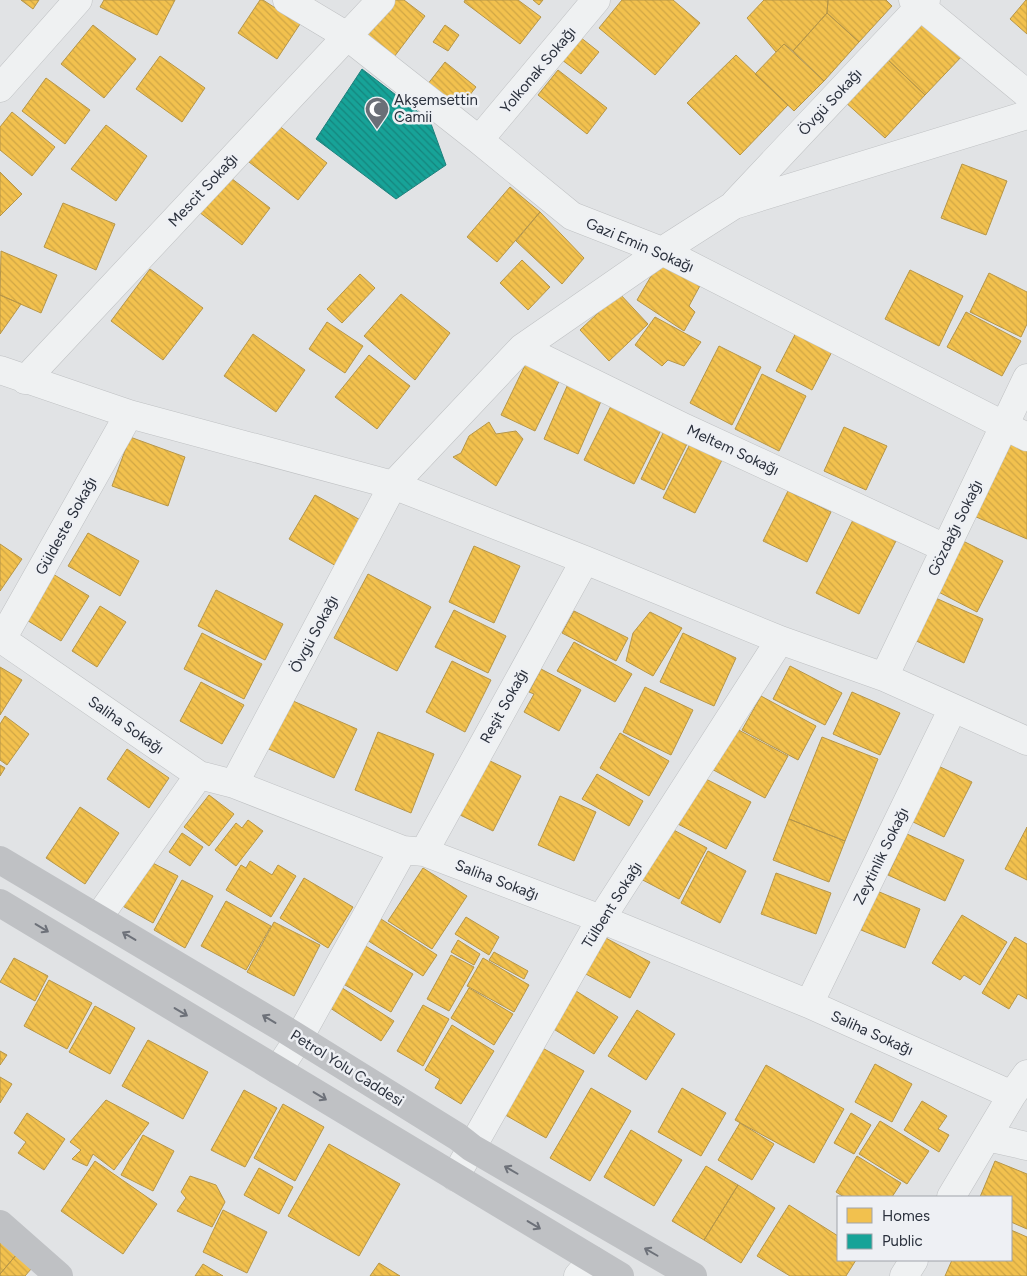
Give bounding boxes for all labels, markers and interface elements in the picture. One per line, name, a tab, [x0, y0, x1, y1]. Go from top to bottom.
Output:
street label: Yolkonak Sokağı	[496, 23, 580, 117]
street label: Övgü Sokağı	[794, 65, 866, 139]
place label: Akşemsettin Camii	[394, 91, 478, 126]
mosque icon: Akşemsettin Camii	[364, 96, 390, 130]
street label: Mescit Sokağı	[164, 150, 242, 230]
street label: Gazi Emin Sokağı	[583, 214, 697, 276]
street label: Meltem Sokağı	[684, 421, 782, 479]
street label: Güldeste Sokağı	[32, 474, 100, 578]
street label: Gözdağı Sokağı	[924, 477, 986, 579]
street label: Övgü Sokağı	[286, 592, 342, 676]
street label: Reşit Sokağı	[476, 666, 532, 746]
street label: Saliha Sokağı	[85, 692, 167, 758]
street label: Zeytinlik Sokağı	[850, 805, 912, 907]
street label: Saliha Sokağı	[453, 856, 541, 904]
street label: Tülbent Sokağı	[578, 858, 646, 952]
one-way arrow	[34, 924, 48, 934]
one-way arrow	[122, 931, 137, 941]
one-way arrow	[173, 1007, 187, 1017]
street label: Saliha Sokağı	[828, 1007, 916, 1059]
one-way arrow	[262, 1014, 276, 1024]
street label: Petrol Yolu Caddesi	[287, 1026, 407, 1110]
one-way arrow	[313, 1091, 327, 1101]
one-way arrow	[503, 1165, 518, 1175]
legend	[837, 1196, 1012, 1261]
text: Homes	[882, 1207, 930, 1225]
one-way arrow	[527, 1220, 541, 1230]
text: Public	[882, 1232, 923, 1250]
one-way arrow	[645, 1246, 659, 1256]

